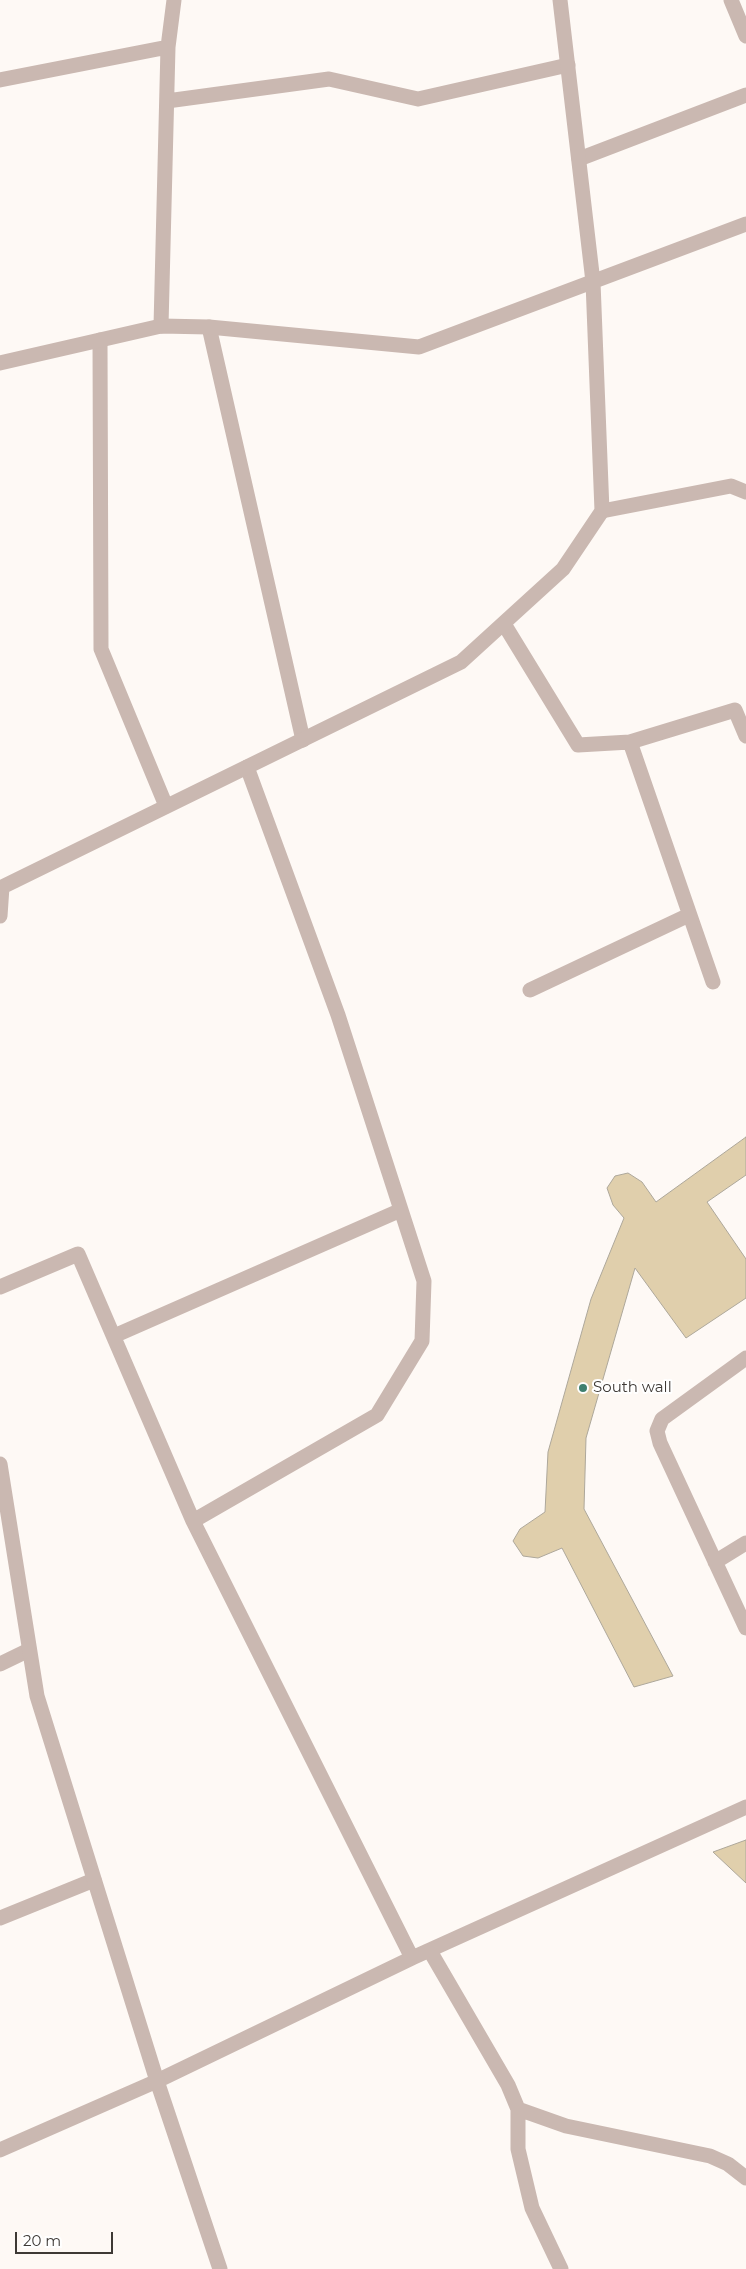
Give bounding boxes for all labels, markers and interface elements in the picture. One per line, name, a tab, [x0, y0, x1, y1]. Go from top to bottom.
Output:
place label: South wall	[593, 1379, 672, 1397]
marker: South wall	[577, 1382, 589, 1394]
scale bar	[18, 2222, 115, 2254]
text: 20 m	[23, 2231, 61, 2250]

